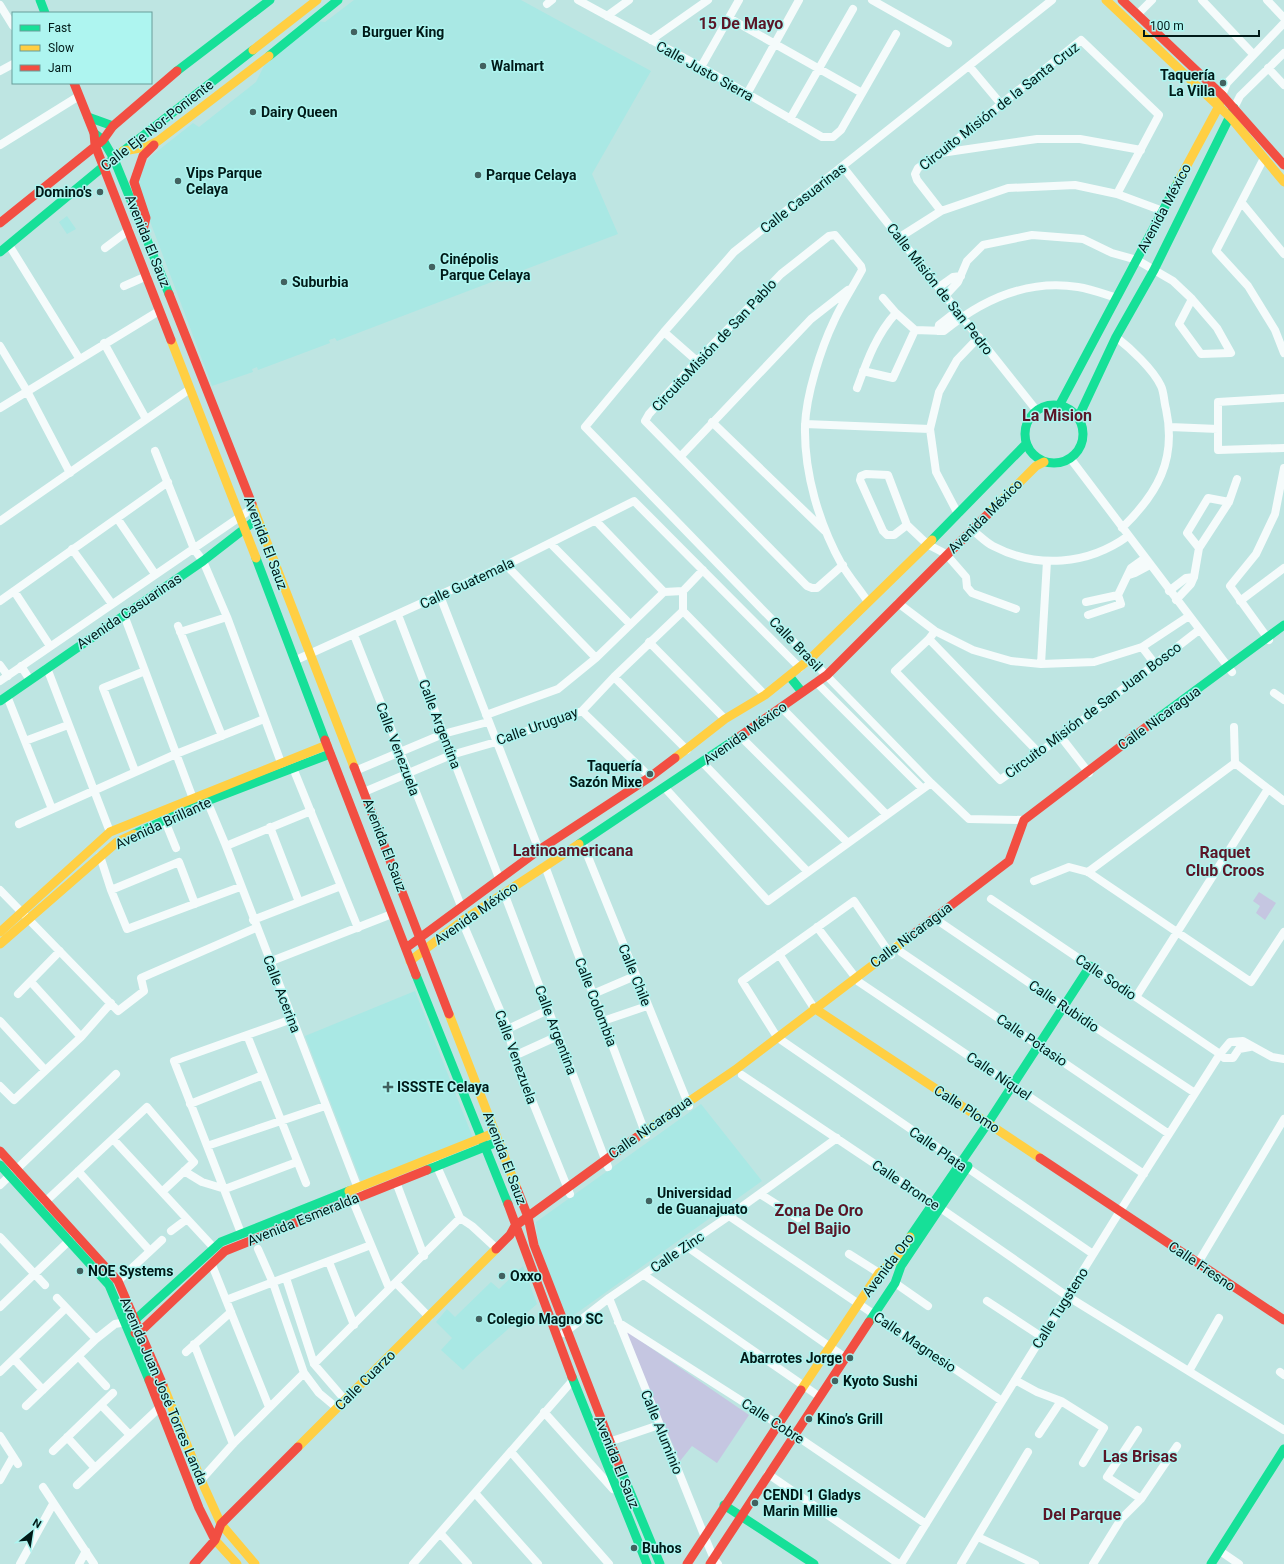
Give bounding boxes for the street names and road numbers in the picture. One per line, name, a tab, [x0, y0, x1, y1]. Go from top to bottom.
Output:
street label: Calle Justo Sierra	[653, 38, 757, 104]
street label: Circuito Misión de la Santa Cruz	[916, 39, 1082, 173]
street label: Calle Eje Nor-Poniente	[98, 76, 216, 174]
street label: Calle Casuarinas	[757, 160, 849, 236]
street label: Avenida México	[1134, 161, 1194, 255]
street label: Avenida El Sauz	[122, 192, 174, 290]
street label: Calle Misión de San Pedro	[884, 220, 996, 358]
street label: CircuitoMisión de San Pablo	[648, 276, 780, 414]
street label: Avenida México	[945, 476, 1025, 556]
street label: Avenida El Sauz	[241, 494, 291, 592]
street label: Calle Guatemala	[417, 554, 517, 612]
street label: Avenida Casuarinas	[74, 570, 184, 652]
street label: Calle Brasil	[766, 614, 826, 674]
street label: Circuito Misión de San Juan Bosco	[1002, 638, 1184, 781]
street label: Calle Argentina	[416, 677, 464, 771]
street label: Calle Nicaragua	[1115, 683, 1203, 753]
street label: Avenida México	[700, 698, 790, 768]
street label: Calle Venezuela	[373, 700, 423, 798]
street label: Calle Uruguay	[494, 704, 580, 748]
street label: Avenida Brillante	[112, 794, 214, 852]
street label: Avenida El Sauz	[360, 796, 410, 894]
street label: Avenida México	[431, 878, 521, 948]
street label: Calle Nicaragua	[867, 899, 955, 971]
street label: Calle Chile	[615, 942, 655, 1008]
street label: Calle Sodio	[1073, 951, 1140, 1003]
street label: Calle Acerina	[260, 953, 304, 1035]
street label: Calle Colombia	[572, 955, 620, 1049]
street label: Calle Rubidio	[1026, 977, 1102, 1035]
street label: Calle Argentina	[532, 983, 580, 1077]
street label: Calle Venezuela	[492, 1008, 540, 1106]
street label: Calle Potasio	[994, 1010, 1070, 1070]
street label: Calle Níquel	[964, 1049, 1034, 1103]
street label: Calle Plomo	[931, 1082, 1003, 1136]
street label: Calle Nicaragua	[605, 1092, 695, 1162]
street label: Avenida El Sauz	[480, 1109, 530, 1207]
street label: Calle Plata	[906, 1123, 970, 1175]
street label: Calle Bronce	[869, 1156, 943, 1214]
street label: Avenida Esmeralda	[245, 1189, 361, 1249]
street label: Calle Zinc	[647, 1228, 707, 1276]
street label: Avenida Oro	[859, 1230, 917, 1300]
street label: Calle Fresno	[1166, 1238, 1238, 1294]
street label: Calle Tugsteno	[1029, 1265, 1091, 1351]
street label: Avenida Juan José Torres Landa	[117, 1295, 211, 1487]
street label: Calle Magnesio	[871, 1309, 959, 1375]
street label: Calle Cuarzo	[332, 1347, 398, 1413]
street label: Calle Aluminio	[638, 1388, 686, 1476]
street label: Calle Cobre	[739, 1395, 807, 1447]
street label: Avenida El Sauz	[591, 1413, 643, 1511]

